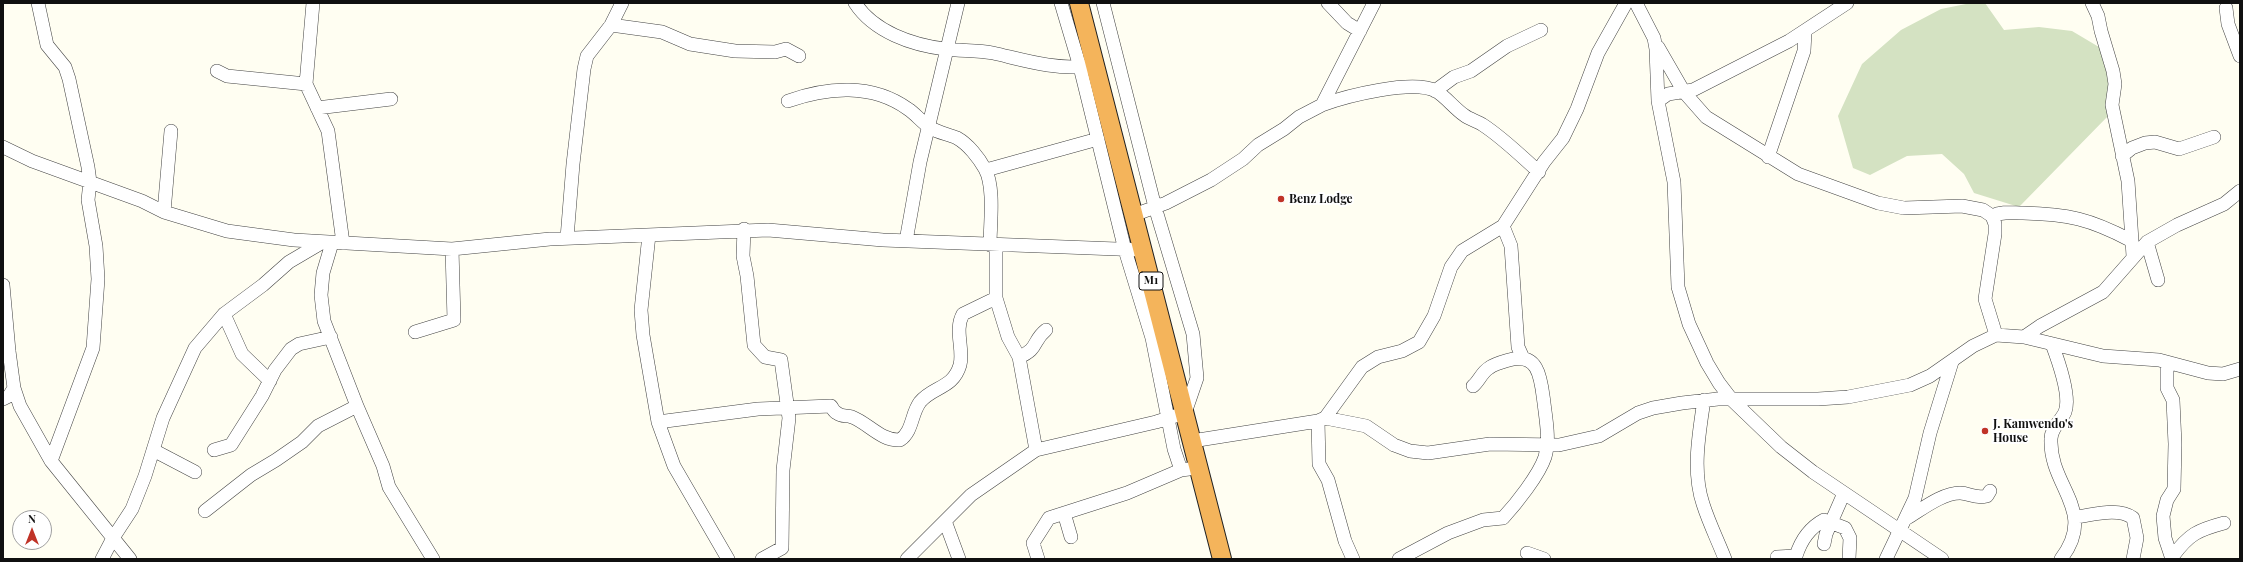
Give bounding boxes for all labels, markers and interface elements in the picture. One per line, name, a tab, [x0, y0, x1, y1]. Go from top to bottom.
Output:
place label: Benz Lodge	[1289, 192, 1353, 206]
marker: Benz Lodge	[1276, 194, 1286, 204]
road number: M1	[1139, 272, 1163, 290]
place label: J. Kamwendo's House	[1993, 417, 2073, 445]
marker: J. Kamwendo's House	[1980, 426, 1990, 436]
north arrow	[12, 510, 52, 550]
text: N	[28, 511, 36, 526]

